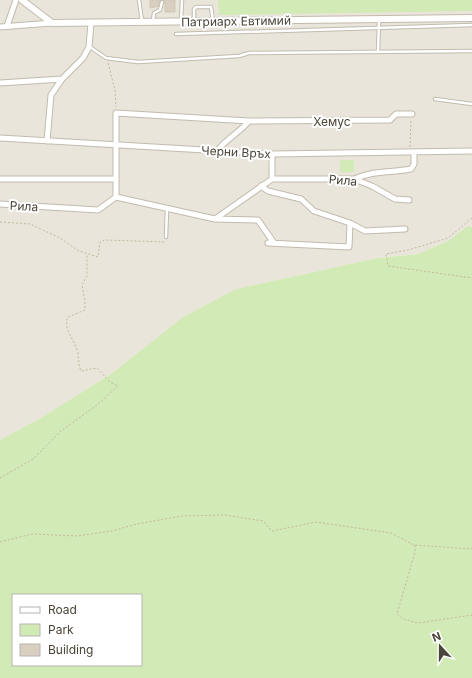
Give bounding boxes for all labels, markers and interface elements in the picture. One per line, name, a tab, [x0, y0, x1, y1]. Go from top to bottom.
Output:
street label: Патриарх Евтимий	[181, 13, 291, 29]
street label: Хемус	[313, 114, 351, 129]
street label: Черни Връх	[201, 143, 272, 161]
street label: Рила	[328, 171, 358, 189]
street label: Рила	[9, 198, 39, 214]
legend	[12, 594, 142, 666]
text: Road	[48, 602, 77, 617]
text: Park	[48, 622, 74, 637]
north arrow	[420, 626, 460, 666]
text: N	[430, 629, 443, 645]
text: Building	[48, 642, 93, 657]

